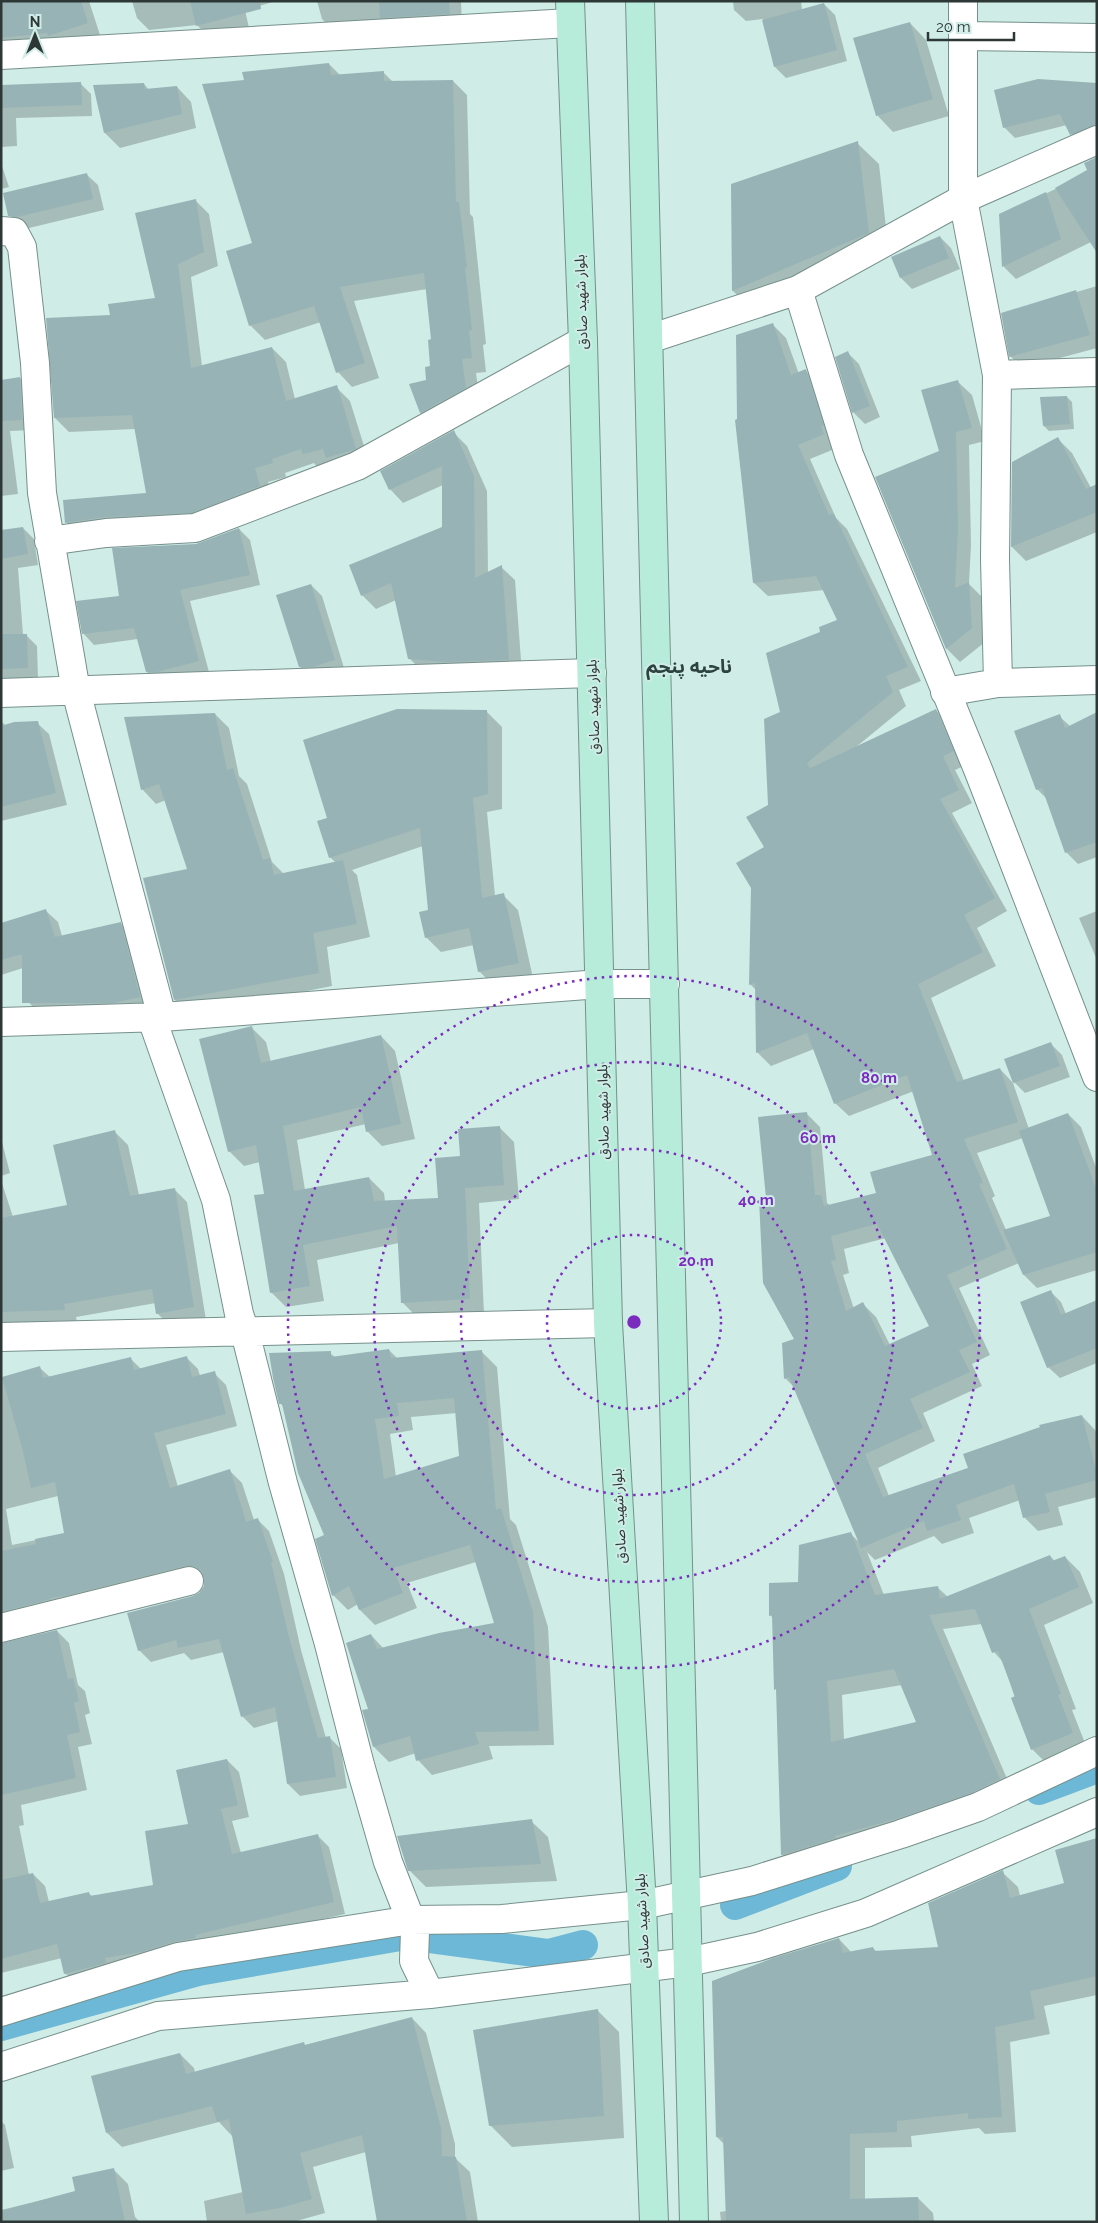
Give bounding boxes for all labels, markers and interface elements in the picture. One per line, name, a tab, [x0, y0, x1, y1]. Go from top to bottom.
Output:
north arrow	[10, 10, 60, 60]
scale bar	[928, 10, 1014, 42]
text: N	[30, 14, 40, 30]
text: 20 m	[936, 18, 971, 36]
street label: بلوار شهید صادق	[571, 254, 592, 350]
district label: ناحیه پنجم	[646, 655, 732, 681]
street label: بلوار شهید صادق	[583, 659, 604, 755]
street label: بلوار شهید صادق	[594, 1064, 613, 1160]
text: 80 m	[861, 1069, 897, 1087]
text: 60 m	[800, 1129, 836, 1147]
text: 40 m	[738, 1191, 774, 1209]
text: 20 m	[678, 1252, 714, 1270]
centre of rings	[625, 1313, 643, 1331]
street label: بلوار شهید صادق	[609, 1468, 630, 1564]
street label: بلوار شهید صادق	[632, 1873, 653, 1969]

